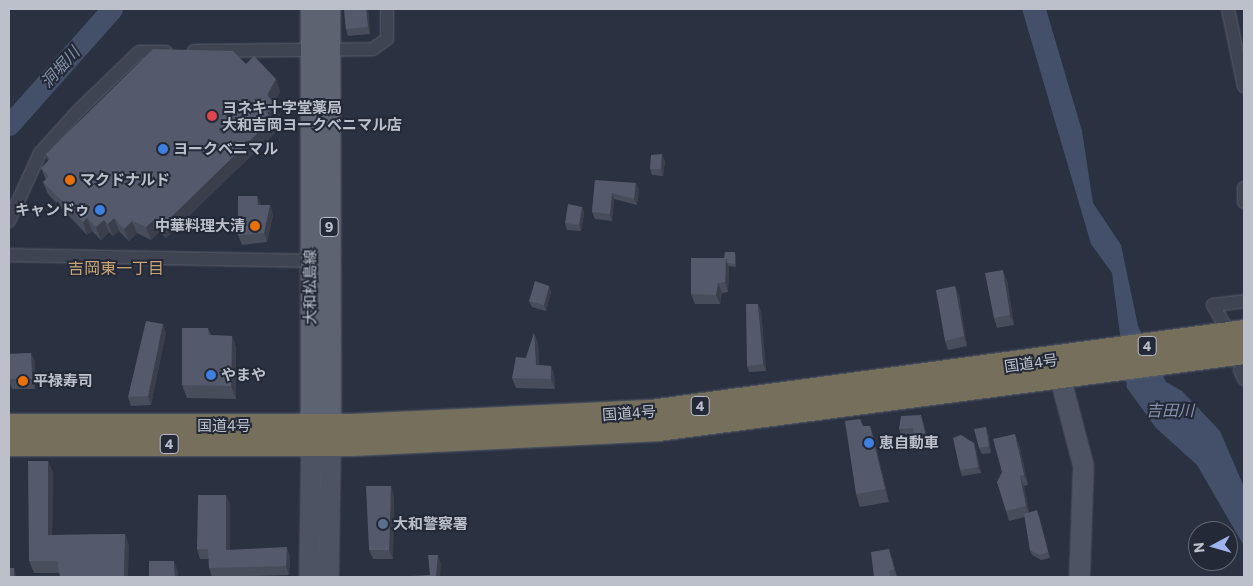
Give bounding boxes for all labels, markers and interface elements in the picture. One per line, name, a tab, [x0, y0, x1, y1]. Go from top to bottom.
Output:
water label: 洞堀川	[37, 43, 83, 91]
place label: ヨネキ十字堂薬局 大和吉岡ヨークベニマル店	[222, 98, 402, 133]
marker: ヨネキ十字堂薬局 大和吉岡ヨークベニマル店	[206, 110, 218, 122]
place label: ヨークベニマル	[173, 140, 278, 158]
marker: ヨークベニマル	[157, 143, 169, 155]
place label: マクドナルド	[80, 171, 170, 189]
marker: マクドナルド	[64, 174, 76, 186]
place label: キャンドゥ	[15, 201, 90, 219]
marker: キャンドゥ	[94, 204, 106, 216]
road number: 9	[319, 216, 339, 238]
place label: 中華料理大清	[155, 217, 245, 235]
marker: 中華料理大清	[249, 220, 261, 232]
street label: 大和松島線	[301, 250, 319, 324]
district label: 吉岡東一丁目	[68, 258, 164, 278]
road number: 4	[1137, 334, 1157, 358]
street label: 国道4号	[1003, 350, 1059, 376]
place label: やまや	[221, 366, 266, 384]
marker: やまや	[205, 369, 217, 381]
place label: 平禄寿司	[33, 372, 93, 390]
marker: 平禄寿司	[17, 375, 29, 387]
road number: 4	[690, 394, 710, 418]
water label: 吉田川	[1146, 400, 1194, 420]
street label: 国道4号	[601, 402, 657, 424]
street label: 国道4号	[197, 417, 251, 435]
road number: 4	[159, 432, 179, 456]
place label: 恵自動車	[879, 434, 939, 452]
marker: 恵自動車	[863, 437, 875, 449]
place label: 大和警察署	[393, 515, 468, 533]
marker: 大和警察署	[377, 518, 389, 530]
north arrow	[1188, 521, 1238, 571]
text: N	[1190, 541, 1208, 554]

